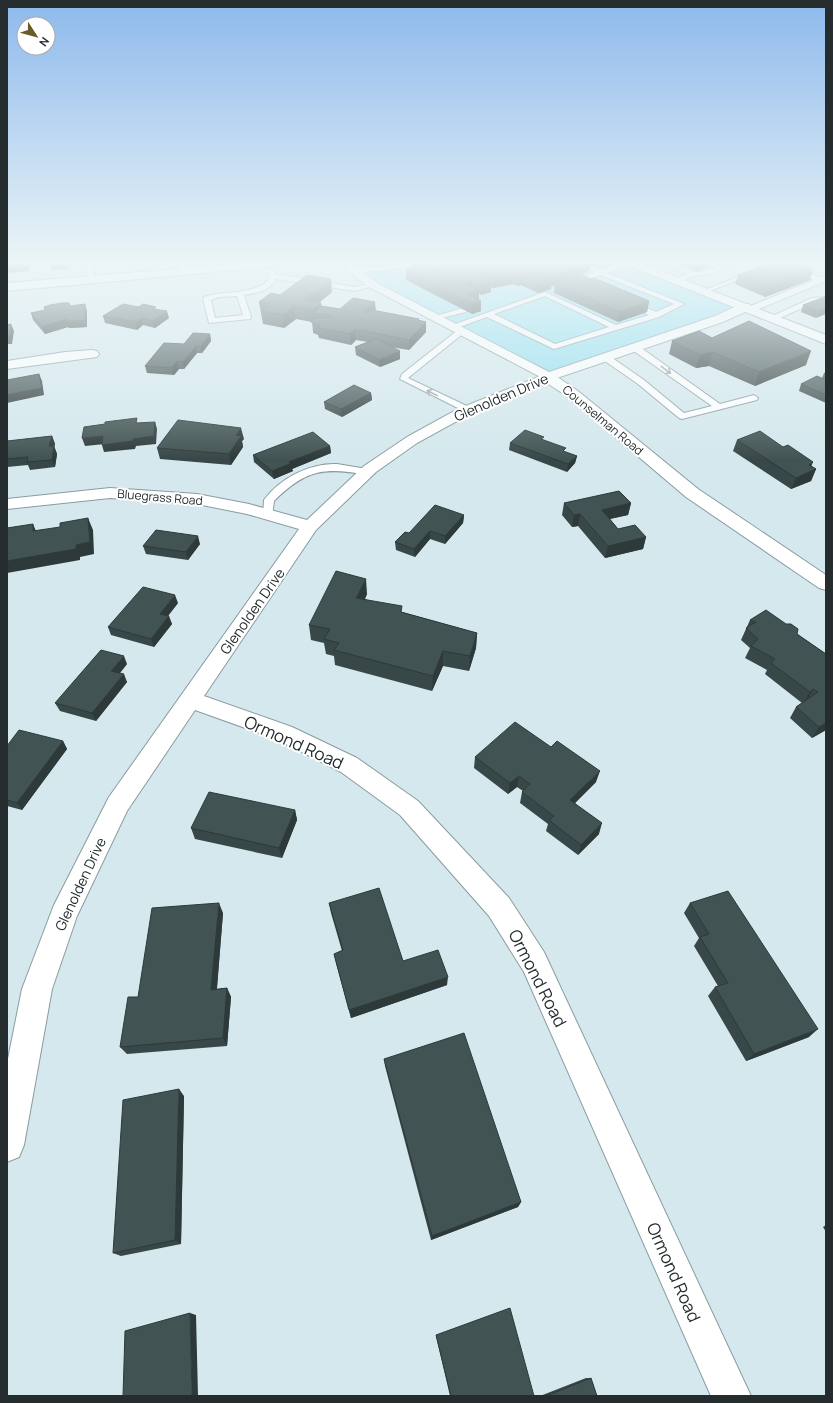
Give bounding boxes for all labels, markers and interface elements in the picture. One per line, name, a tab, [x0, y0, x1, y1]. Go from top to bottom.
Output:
north arrow	[16, 16, 56, 56]
text: N	[36, 35, 53, 50]
one-way arrow	[660, 366, 671, 374]
street label: Glenolden Drive	[451, 369, 551, 425]
street label: Counselman Road	[559, 381, 647, 459]
one-way arrow	[427, 389, 439, 396]
street label: Bluegrass Road	[117, 485, 203, 509]
street label: Glenolden Drive	[215, 564, 289, 658]
street label: Ormond Road	[241, 710, 347, 774]
street label: Glenolden Drive	[50, 834, 110, 934]
street label: Ormond Road	[504, 925, 572, 1031]
street label: Ormond Road	[642, 1219, 706, 1325]

